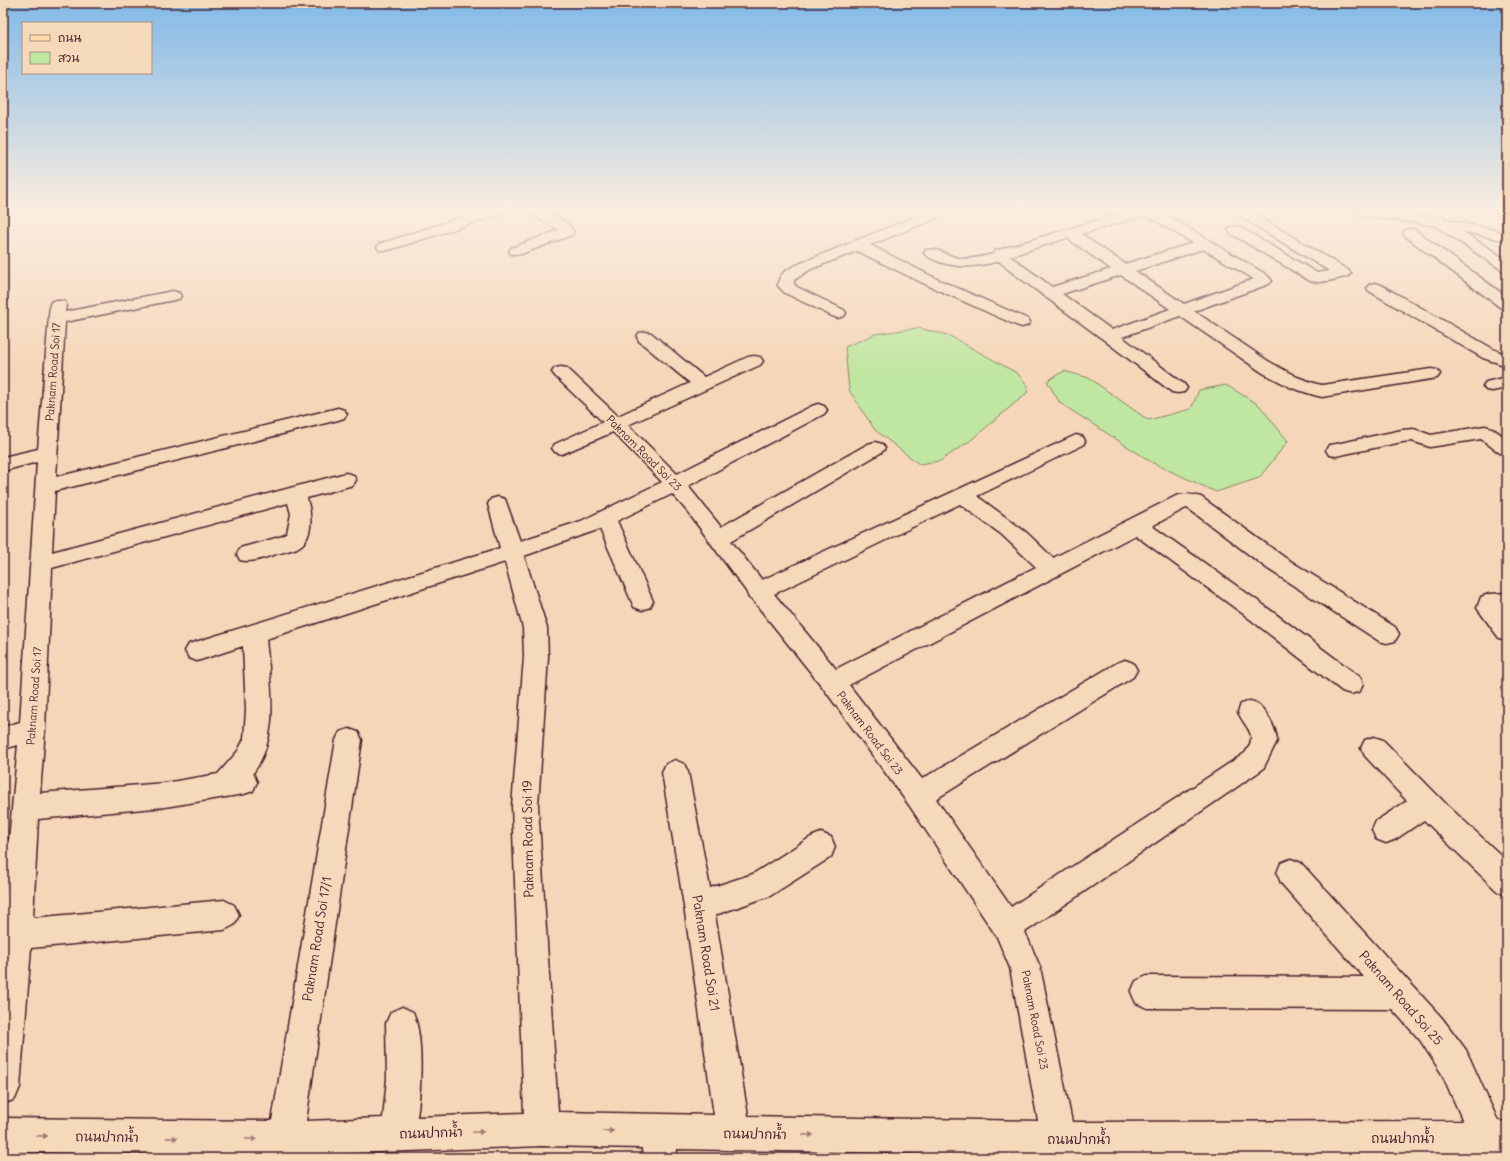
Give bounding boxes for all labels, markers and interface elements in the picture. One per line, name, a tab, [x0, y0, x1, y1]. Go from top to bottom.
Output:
legend	[22, 22, 152, 74]
text: ถนน	[58, 30, 82, 45]
text: สวน	[58, 50, 79, 65]
street label: Paknam Road Soi 17	[43, 322, 63, 422]
street label: Paknam Road Soi 23	[603, 412, 685, 494]
street label: Paknam Road Soi 17	[24, 646, 44, 746]
street label: Paknam Road Soi 23	[834, 688, 906, 778]
street label: Paknam Road Soi 19	[518, 780, 538, 898]
street label: Paknam Road Soi 17/1	[299, 875, 335, 1003]
street label: Paknam Road Soi 21	[688, 894, 724, 1012]
street label: Paknam Road Soi 25	[1355, 947, 1447, 1049]
street label: Paknam Road Soi 23	[1018, 969, 1052, 1071]
street label: ถนนปากน้ำ	[399, 1119, 463, 1143]
street label: ถนนปากน้ำ	[723, 1121, 787, 1143]
street label: ถนนปากน้ำ	[75, 1124, 139, 1146]
street label: ถนนปากน้ำ	[1371, 1126, 1435, 1147]
street label: ถนนปากน้ำ	[1047, 1127, 1111, 1148]
one-way arrow	[472, 1128, 484, 1135]
one-way arrow	[602, 1128, 615, 1134]
one-way arrow	[802, 1132, 815, 1138]
one-way arrow	[36, 1133, 49, 1139]
one-way arrow	[166, 1135, 179, 1141]
one-way arrow	[245, 1136, 258, 1142]

